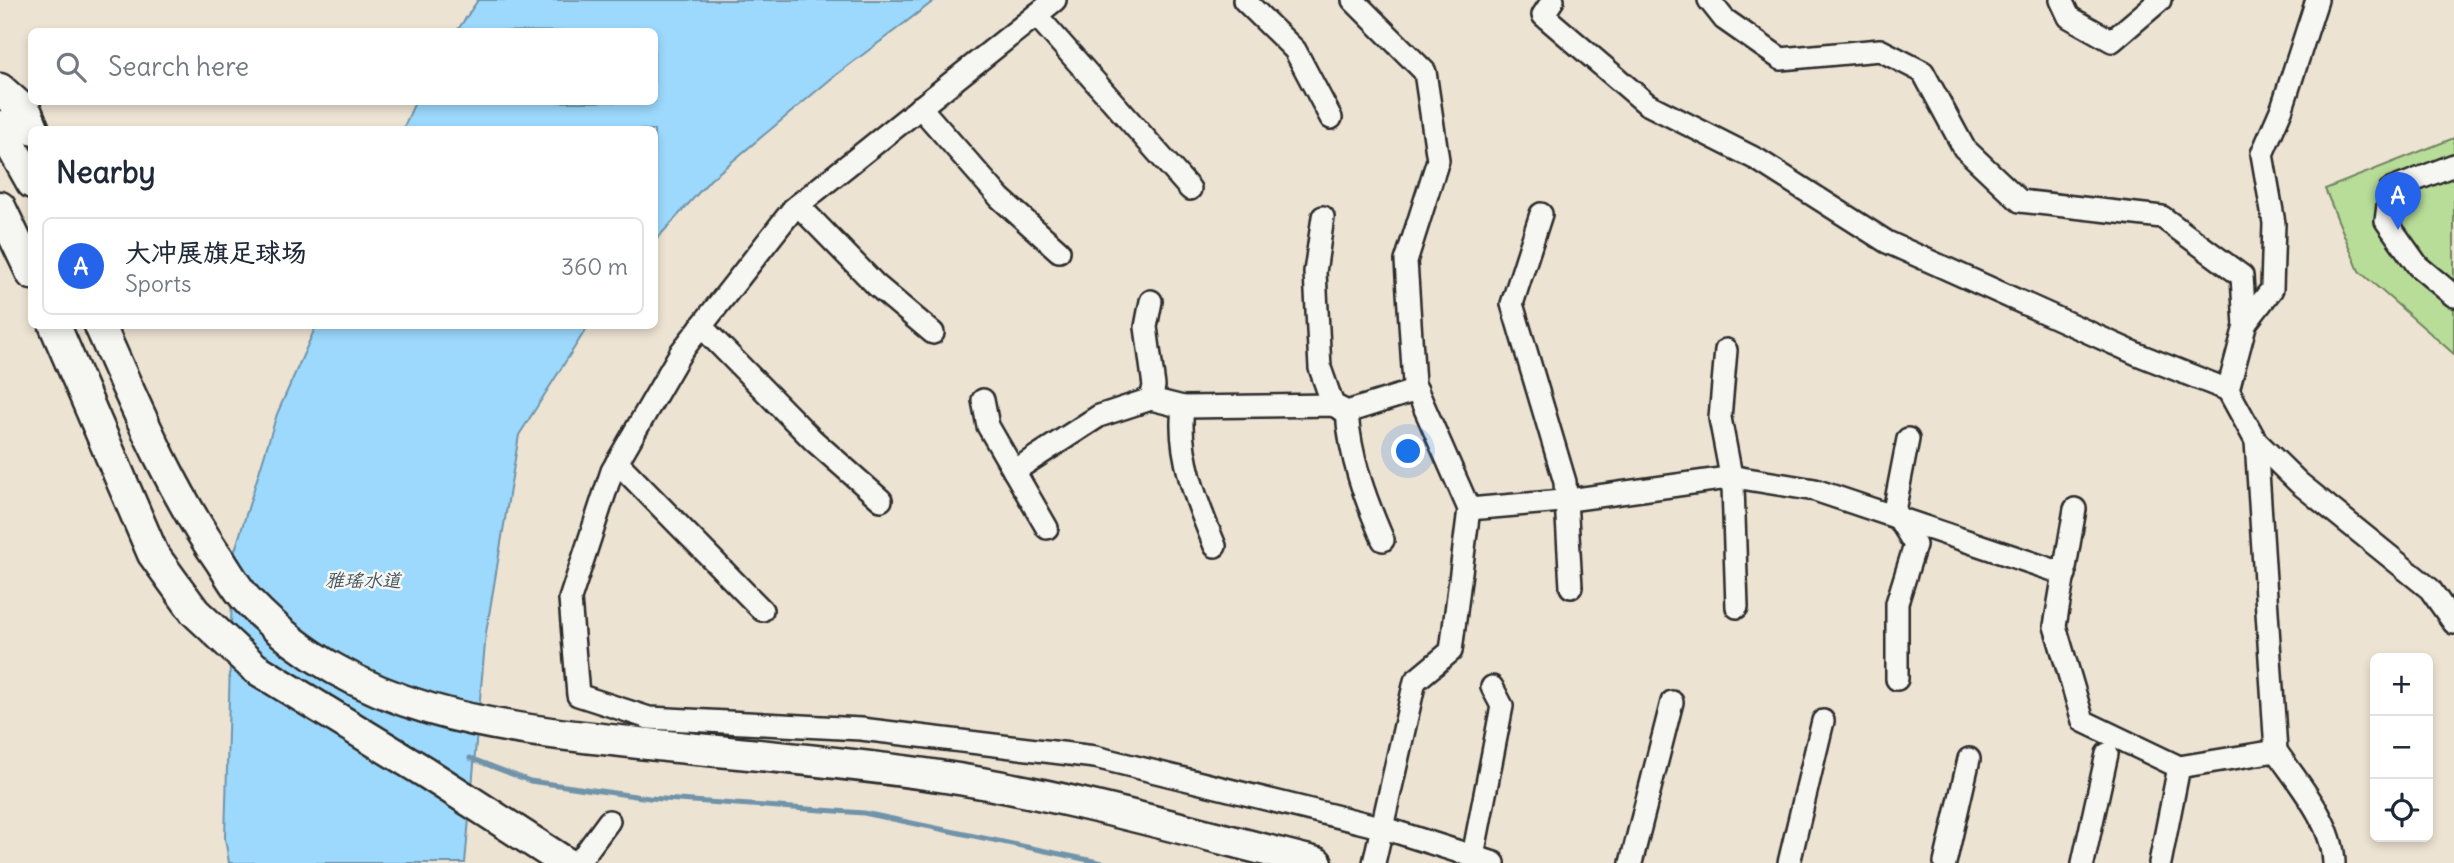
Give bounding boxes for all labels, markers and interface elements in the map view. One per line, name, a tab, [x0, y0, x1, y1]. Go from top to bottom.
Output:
search box	[28, 28, 658, 105]
icon: search	[52, 48, 90, 86]
text: Search here	[108, 50, 249, 83]
text: Nearby	[56, 153, 156, 191]
pin: A	[2375, 172, 2421, 230]
text: 大冲展旗足球场	[125, 236, 307, 269]
text: A	[74, 252, 88, 281]
text: 360 m	[561, 252, 628, 281]
text: Sports	[125, 269, 191, 298]
your location	[1391, 434, 1425, 468]
water label: 雅瑶水道	[325, 568, 403, 592]
map controls	[2370, 653, 2433, 842]
button: +	[2370, 653, 2433, 716]
button: −	[2370, 716, 2433, 779]
button: locate	[2370, 779, 2433, 842]

